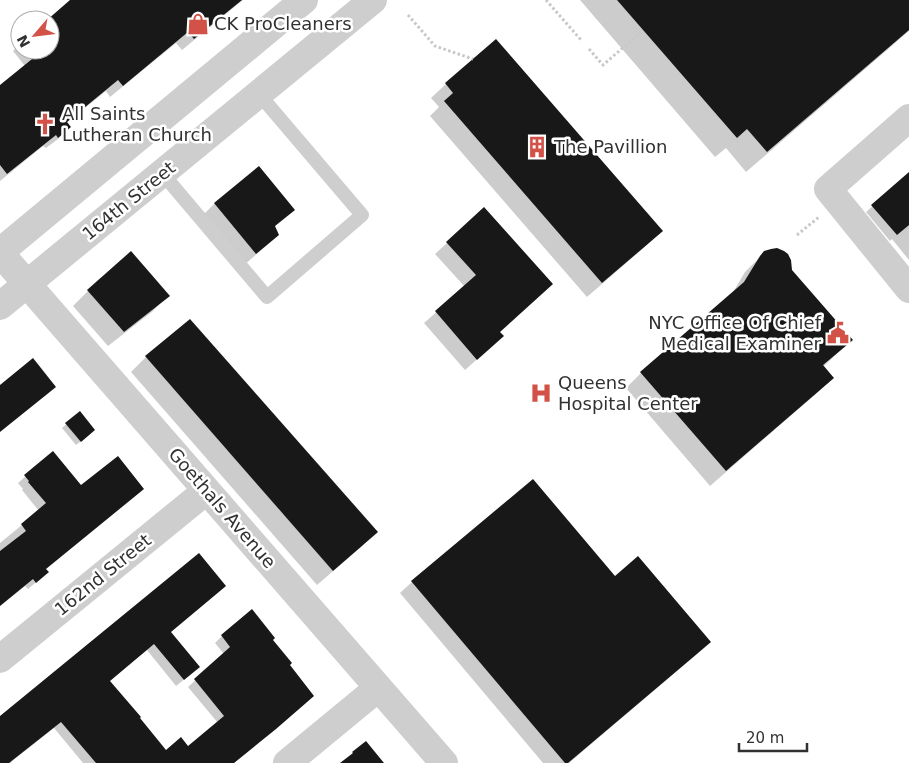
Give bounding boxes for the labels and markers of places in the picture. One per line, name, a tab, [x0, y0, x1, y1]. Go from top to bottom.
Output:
shop icon: CK ProCleaners	[185, 11, 211, 37]
place label: CK ProCleaners	[214, 13, 352, 34]
place label: All Saints Lutheran Church	[62, 103, 212, 145]
church icon: All Saints Lutheran Church	[32, 111, 58, 137]
building icon: The Pavillion	[524, 134, 550, 160]
place label: The Pavillion	[553, 136, 667, 157]
place label: NYC Office Of Chief Medical Examiner	[648, 312, 822, 354]
public building icon: NYC Office Of Chief Medical Examiner	[825, 320, 851, 346]
place label: Queens Hospital Center	[558, 372, 698, 414]
hospital icon: Queens Hospital Center	[528, 380, 554, 406]

